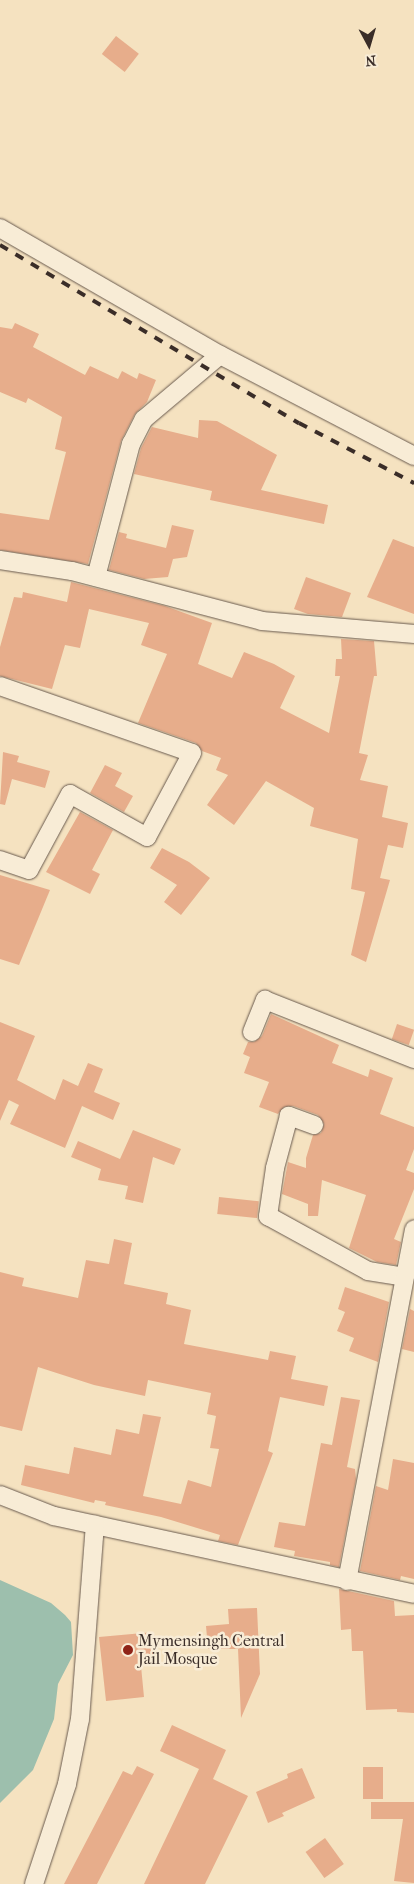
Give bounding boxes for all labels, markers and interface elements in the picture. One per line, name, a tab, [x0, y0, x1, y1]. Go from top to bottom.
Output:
north arrow	[344, 20, 394, 70]
text: N	[364, 51, 377, 69]
place label: Mymensingh Central Jail Mosque	[138, 1631, 284, 1669]
marker: Mymensingh Central Jail Mosque	[122, 1644, 134, 1656]

